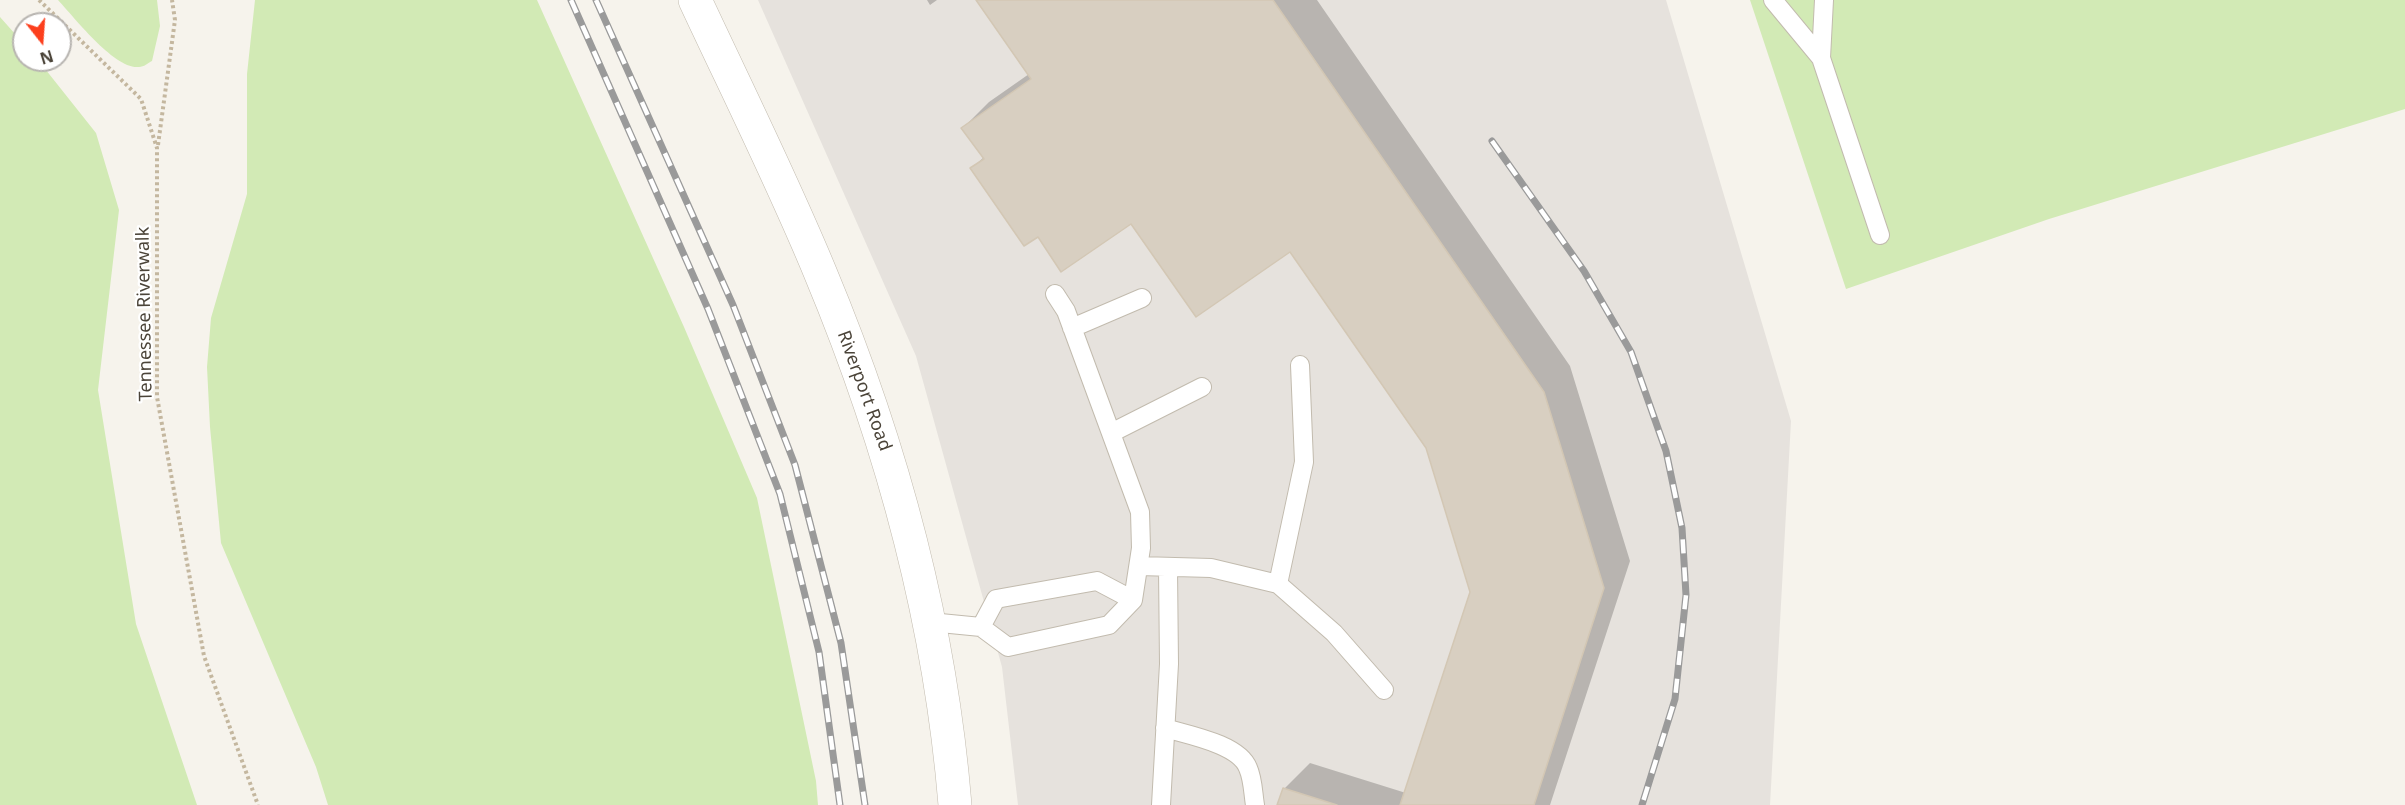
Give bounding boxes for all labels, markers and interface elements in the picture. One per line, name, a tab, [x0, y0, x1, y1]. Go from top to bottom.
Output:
north arrow	[12, 12, 72, 72]
text: N	[37, 45, 56, 70]
street label: Tennessee Riverwalk	[133, 227, 157, 401]
street label: Riverport Road	[832, 328, 896, 454]

